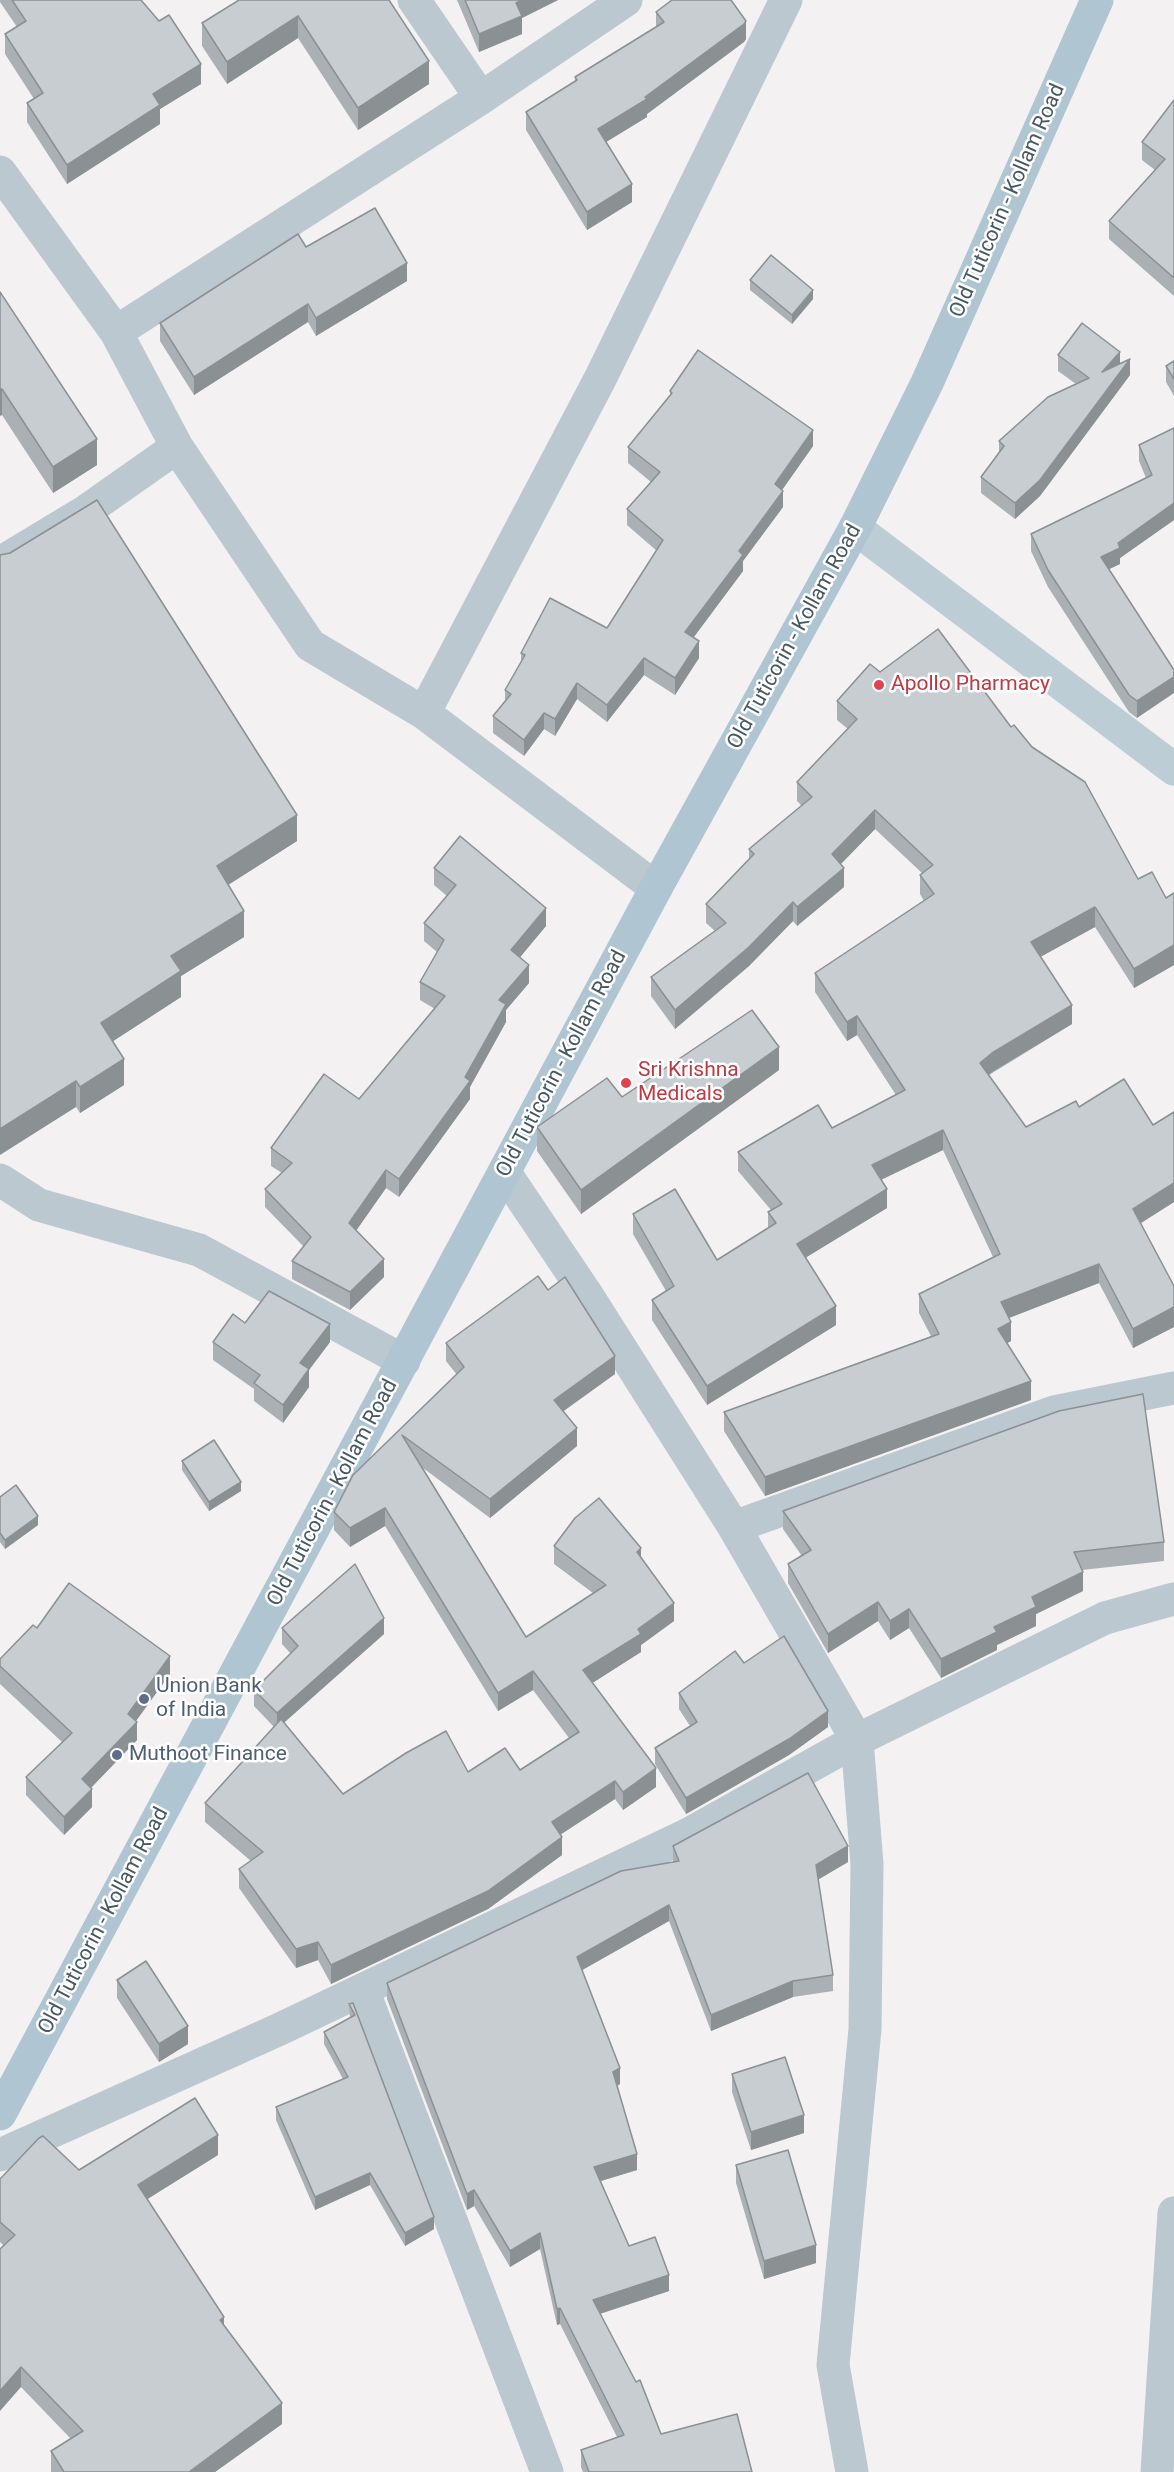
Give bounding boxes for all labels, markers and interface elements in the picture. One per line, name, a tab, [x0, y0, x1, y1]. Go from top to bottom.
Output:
street label: Old Tuticorin - Kollam Road	[945, 80, 1071, 322]
street label: Old Tuticorin - Kollam Road	[723, 520, 867, 754]
place label: Apollo Pharmacy	[891, 672, 1050, 698]
marker: Apollo Pharmacy	[872, 678, 886, 692]
street label: Old Tuticorin - Kollam Road	[491, 946, 633, 1182]
place label: Sri Krishna Medicals	[638, 1058, 739, 1108]
marker: Sri Krishna Medicals	[619, 1076, 633, 1090]
street label: Old Tuticorin - Kollam Road	[262, 1375, 404, 1611]
place label: Union Bank of India	[156, 1674, 262, 1724]
marker: Union Bank of India	[137, 1692, 151, 1706]
place label: Muthoot Finance	[129, 1742, 287, 1768]
marker: Muthoot Finance	[110, 1748, 124, 1762]
street label: Old Tuticorin - Kollam Road	[33, 1803, 175, 2039]

